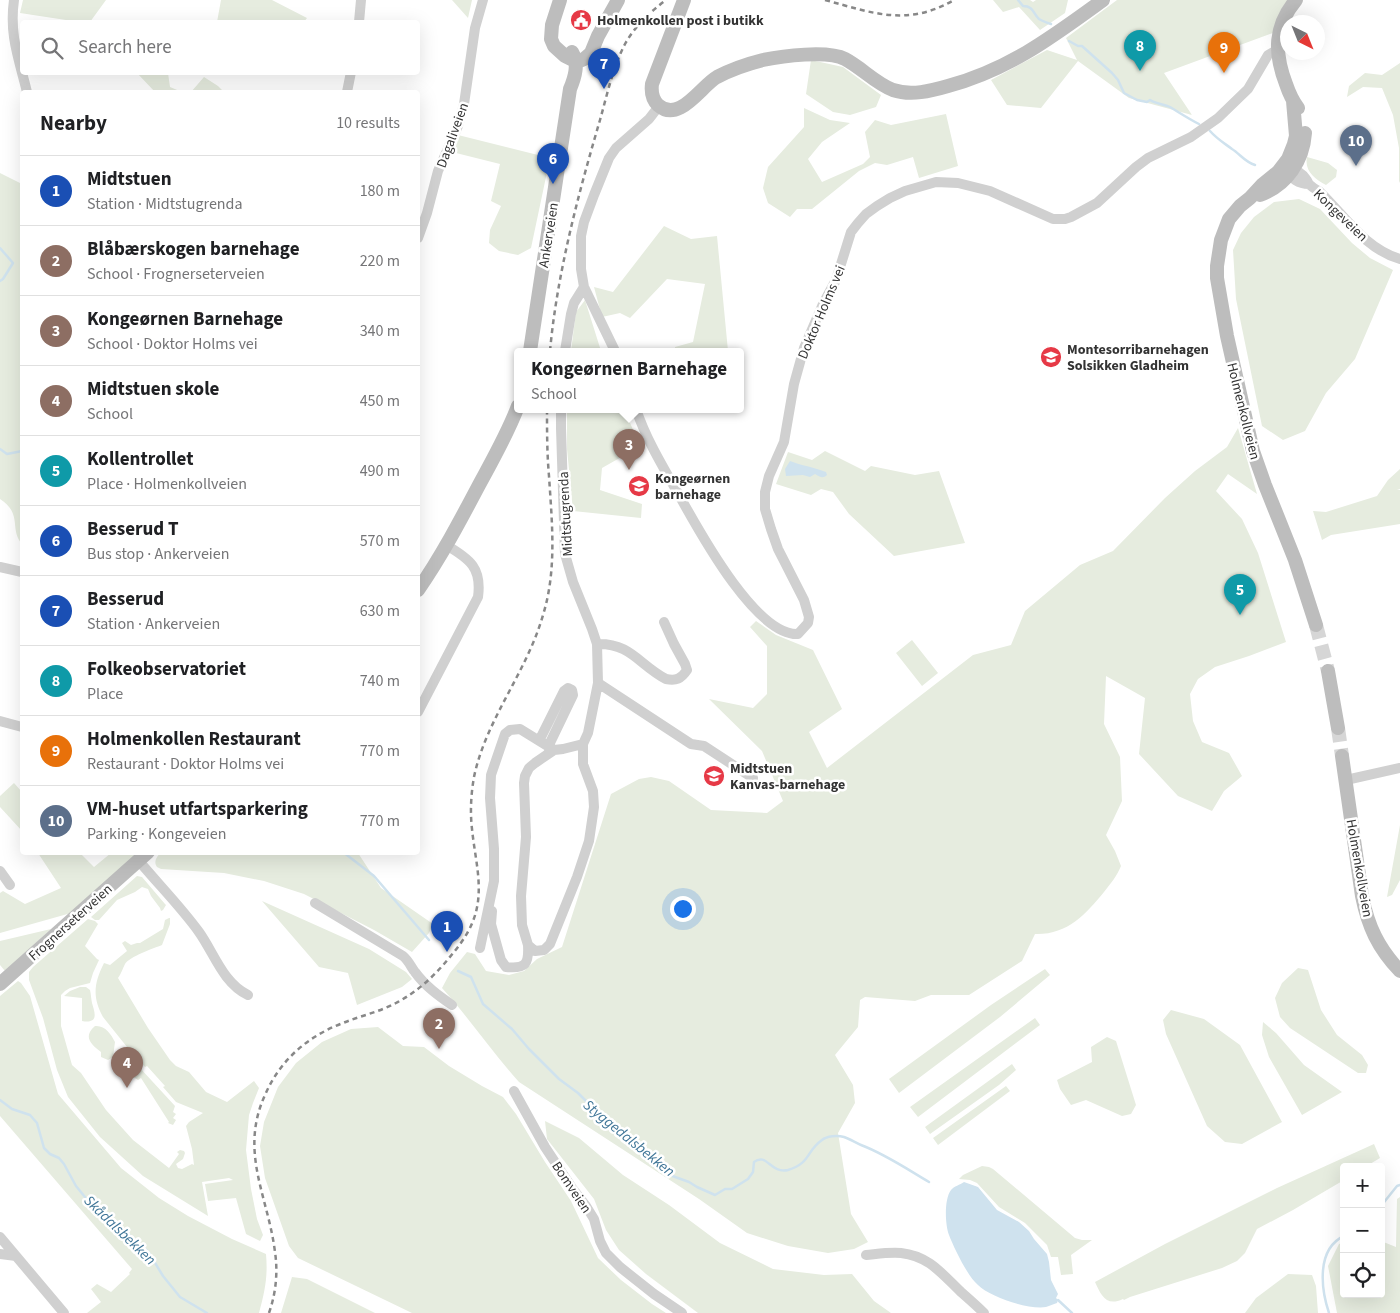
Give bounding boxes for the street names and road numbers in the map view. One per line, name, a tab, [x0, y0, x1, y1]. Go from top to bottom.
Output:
street label: Dagaliveien	[432, 100, 474, 171]
street label: Kongeveien	[1309, 185, 1372, 247]
street label: Ankerveien	[534, 201, 564, 269]
street label: Doktor Holms vei	[793, 262, 851, 362]
street label: Holmenkollveien	[1221, 361, 1265, 462]
street label: Midtstugrenda	[554, 471, 578, 557]
street label: Holmenkollveien	[1341, 818, 1377, 919]
street label: Frognerseterveien	[24, 880, 117, 966]
street label: Bomveien	[546, 1158, 596, 1218]

